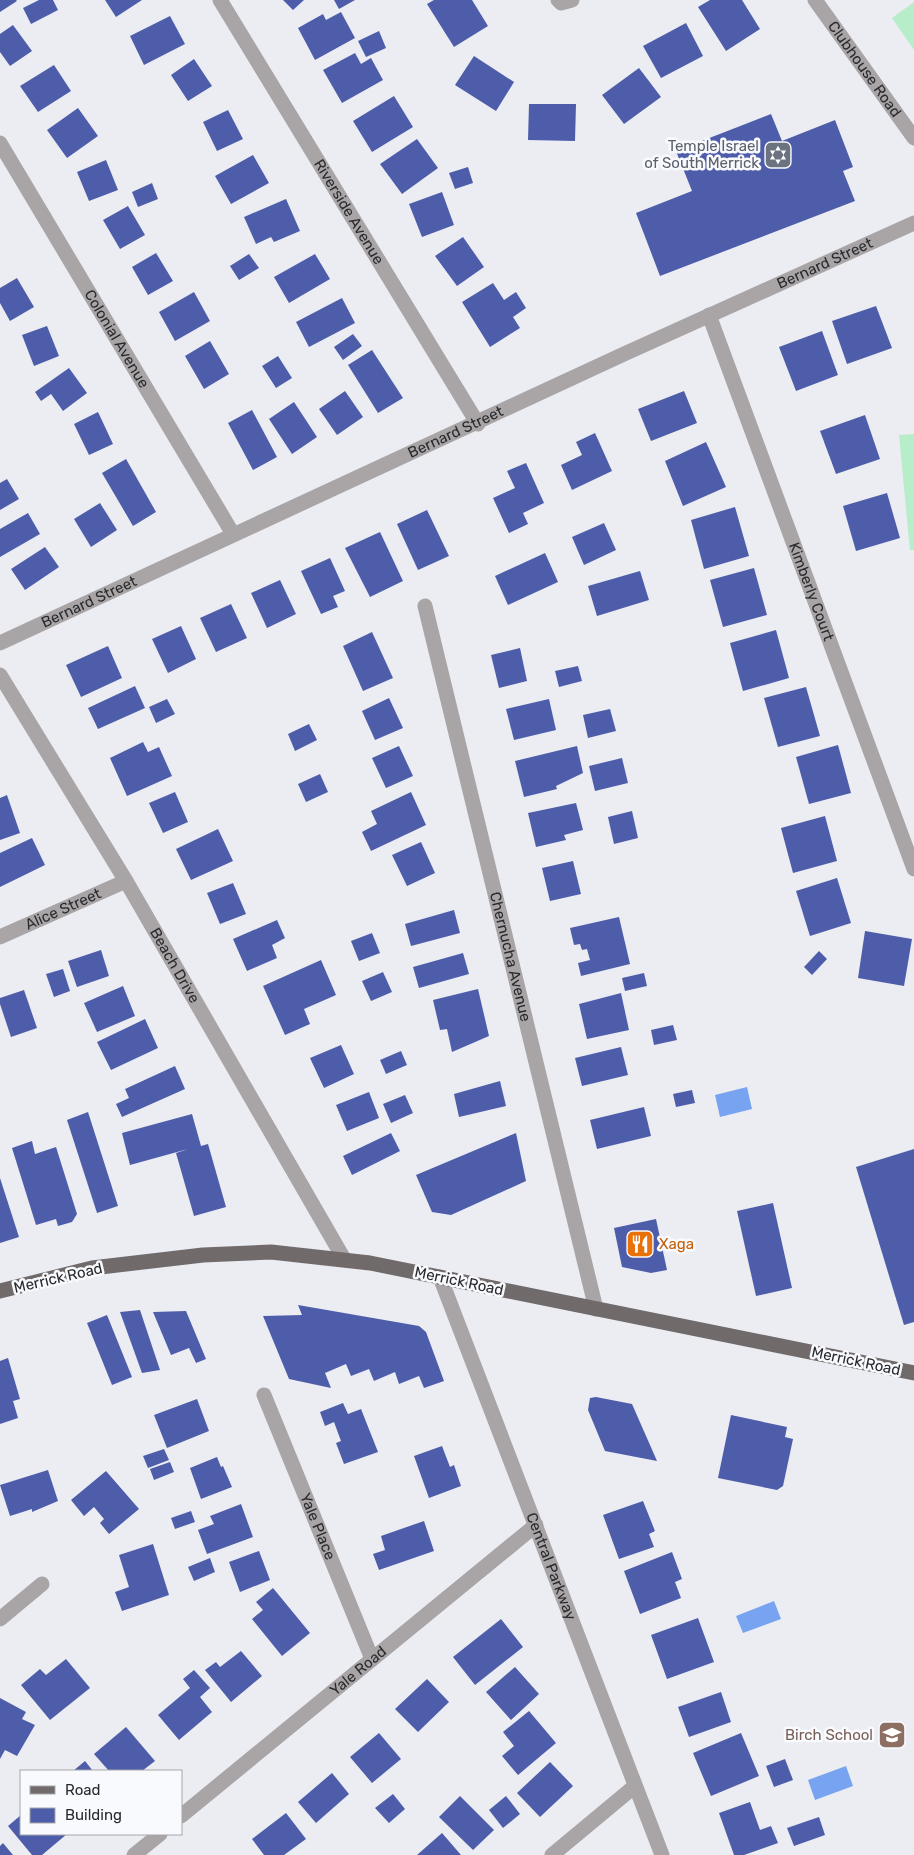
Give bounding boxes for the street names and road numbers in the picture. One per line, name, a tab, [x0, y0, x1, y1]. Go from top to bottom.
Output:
street label: Clubhouse Road	[824, 18, 905, 121]
street label: Riverside Avenue	[310, 156, 388, 268]
street label: Bernard Street	[774, 234, 876, 293]
street label: Colonial Avenue	[80, 286, 153, 391]
street label: Bernard Street	[405, 402, 506, 462]
street label: Kimberly Court	[785, 540, 838, 643]
street label: Bernard Street	[38, 572, 140, 632]
street label: Alice Street	[22, 884, 104, 934]
street label: Chernucha Avenue	[486, 890, 535, 1023]
street label: Beach Drive	[146, 925, 203, 1006]
street label: Merrick Road	[12, 1259, 104, 1297]
street label: Merrick Road	[413, 1263, 505, 1299]
street label: Merrick Road	[810, 1343, 902, 1379]
street label: Yale Place	[296, 1490, 339, 1562]
street label: Central Parkway	[522, 1510, 580, 1623]
street label: Yale Road	[326, 1642, 390, 1699]

